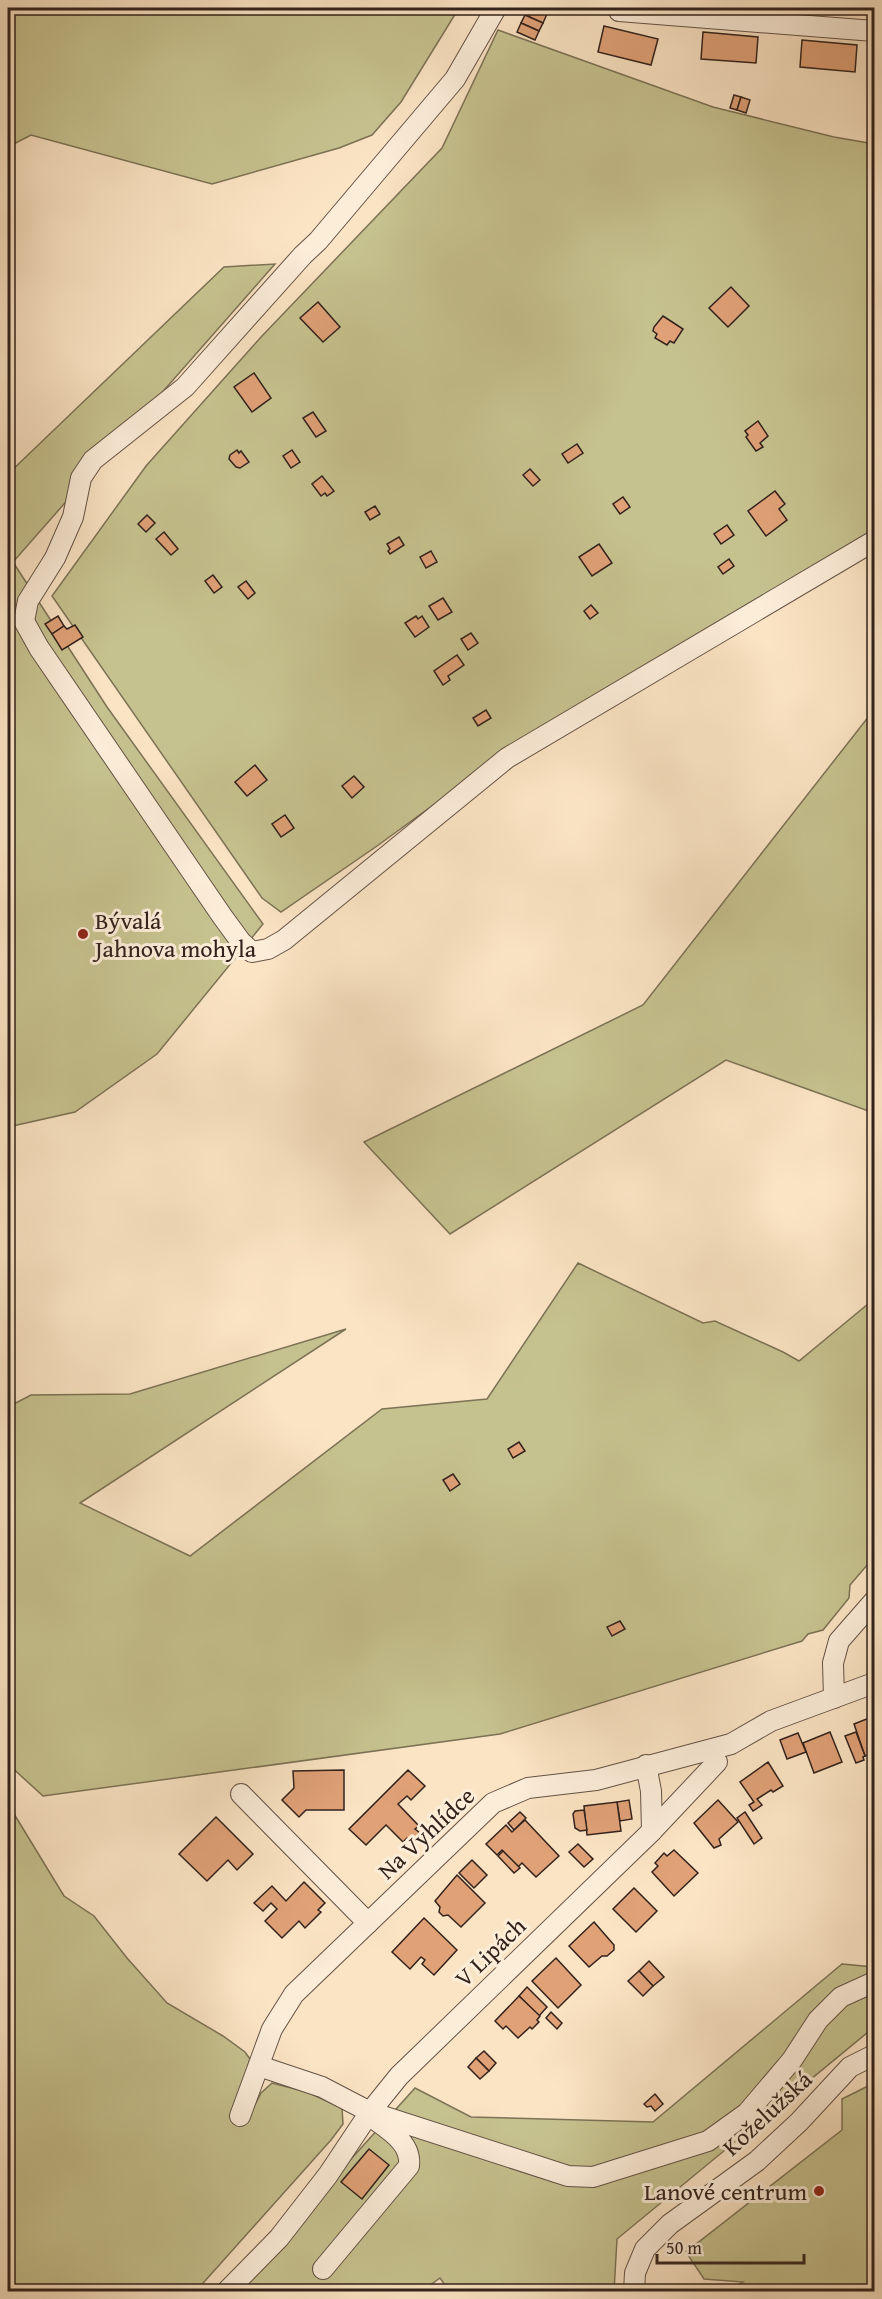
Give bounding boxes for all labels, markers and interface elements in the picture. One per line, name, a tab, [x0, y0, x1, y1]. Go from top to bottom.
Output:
place label: Bývalá Jahnova mohyla	[92, 903, 257, 966]
marker: Bývalá Jahnova mohyla	[76, 927, 90, 941]
street label: Na Vyhlídce	[370, 1779, 482, 1887]
street label: V Lipách	[446, 1909, 534, 1995]
street label: Koželužská	[714, 2062, 820, 2164]
place label: Lanové centrum	[644, 2174, 807, 2209]
marker: Lanové centrum	[812, 2184, 826, 2198]
scale bar	[657, 2227, 804, 2265]
text: 50 m	[666, 2234, 702, 2261]

